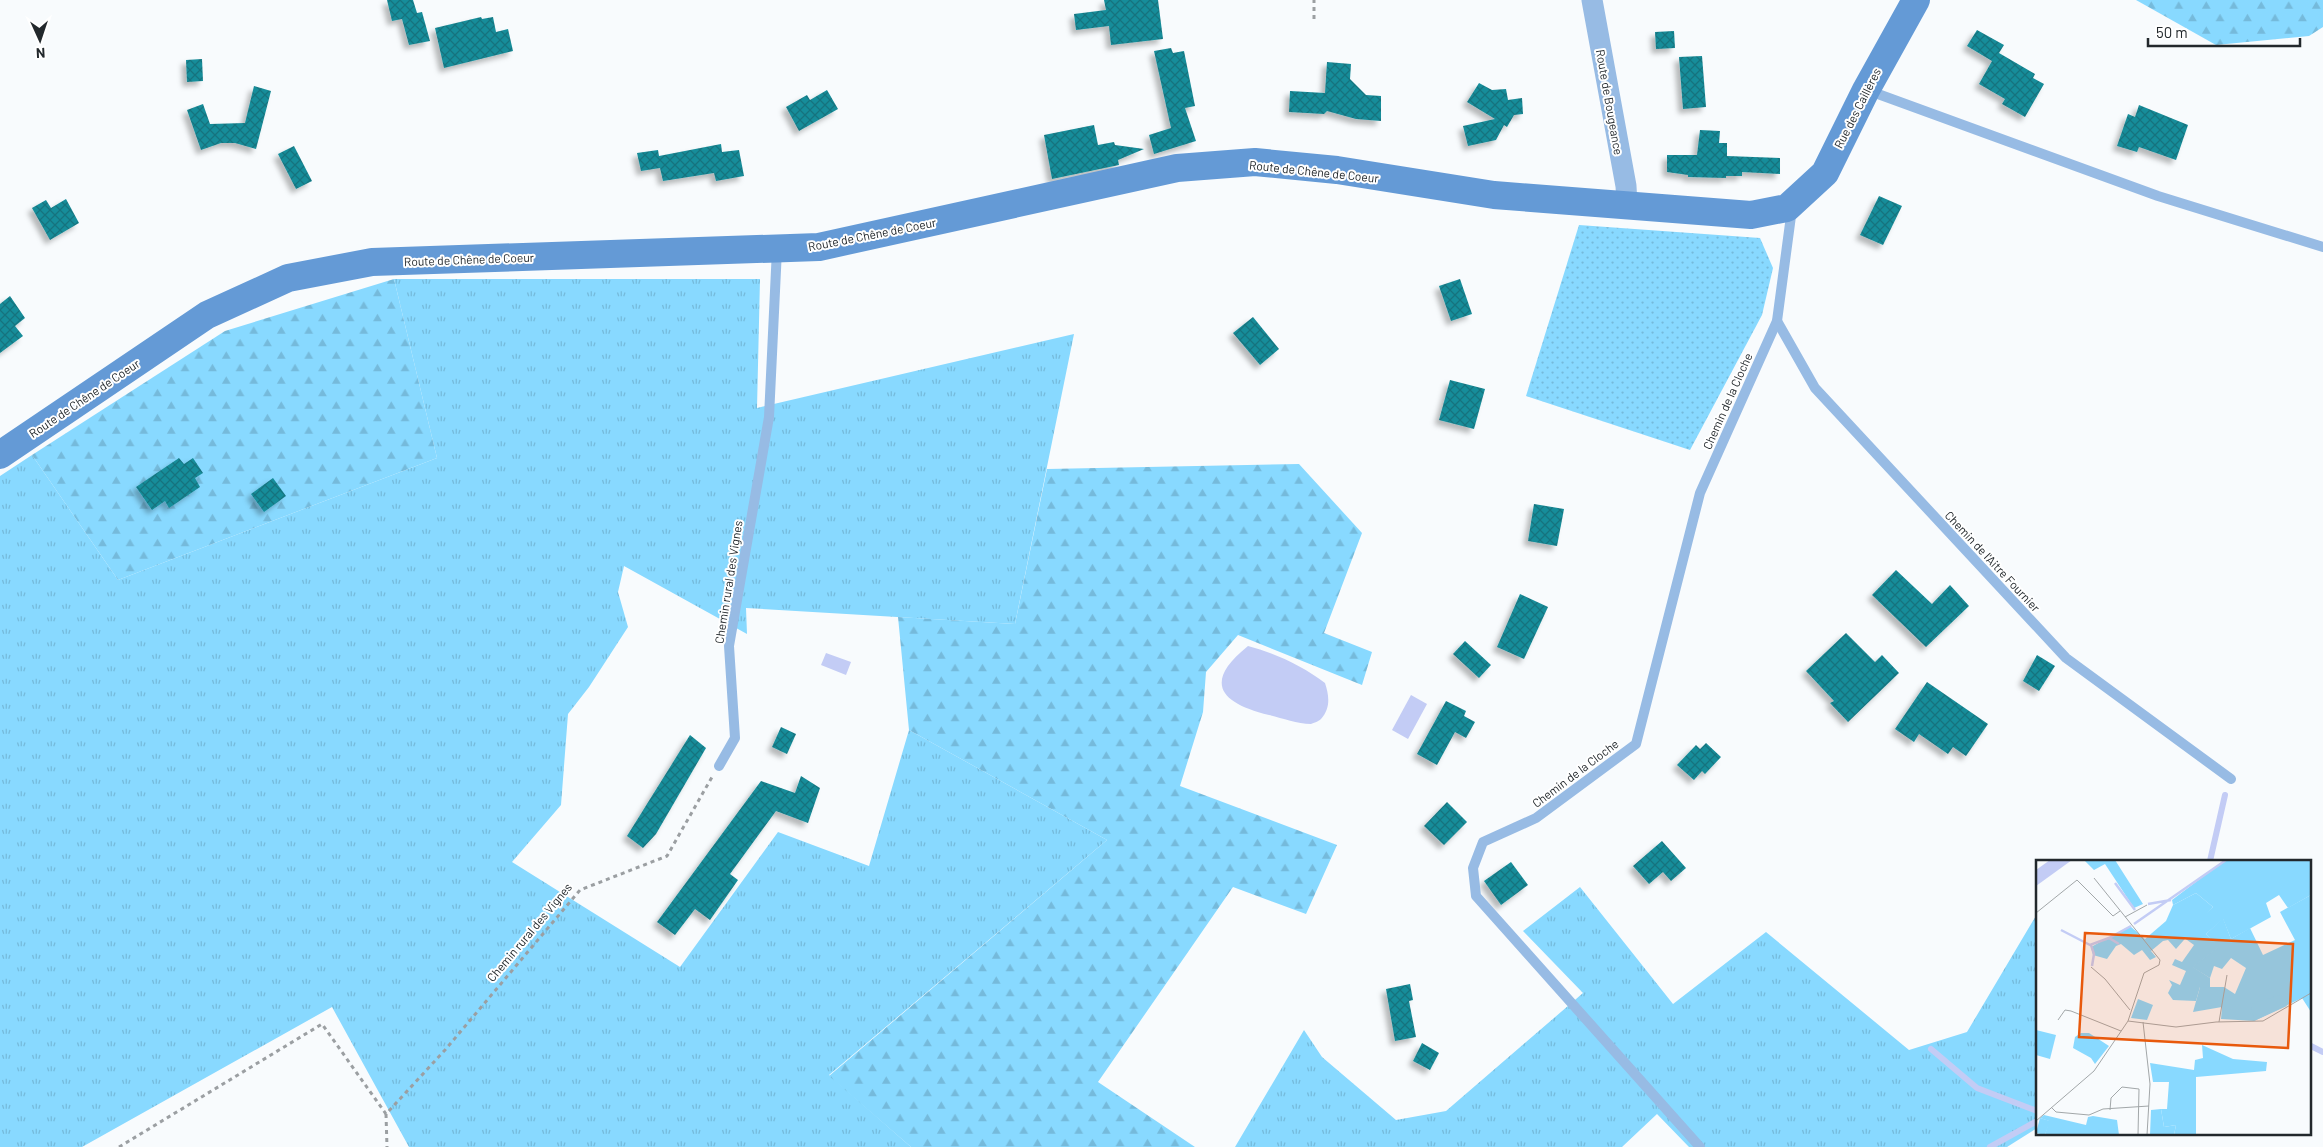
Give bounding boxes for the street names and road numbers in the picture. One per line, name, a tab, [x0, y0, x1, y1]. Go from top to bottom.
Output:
street label: Route de Bougeance	[1594, 48, 1626, 156]
street label: Rue des Caillères	[1831, 65, 1883, 151]
street label: Route de Chêne de Coeur	[1249, 157, 1380, 185]
street label: Route de Chêne de Coeur	[807, 215, 938, 253]
street label: Route de Chêne de Coeur	[404, 250, 535, 268]
street label: Chemin de la Cloche	[1699, 351, 1755, 451]
street label: Route de Chêne de Coeur	[26, 355, 142, 440]
street label: Chemin de l'Aitre Fournier	[1943, 508, 2044, 615]
street label: Chemin rural des Vignes	[711, 519, 745, 645]
street label: Chemin de la Cloche	[1529, 736, 1621, 810]
street label: Chemin rural des Vignes	[484, 880, 574, 984]

